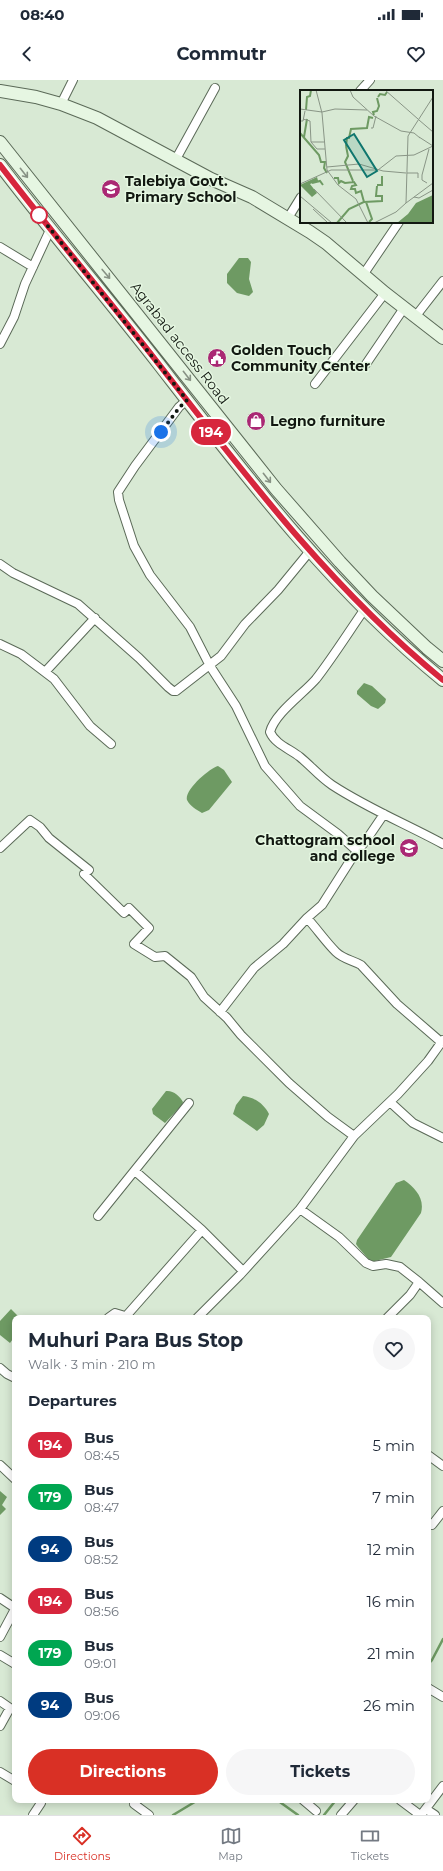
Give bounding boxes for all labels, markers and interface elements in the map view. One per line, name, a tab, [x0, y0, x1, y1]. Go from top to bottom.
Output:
text: 08:40	[20, 5, 65, 24]
icon: back	[16, 43, 38, 65]
text: Commutr	[176, 43, 267, 65]
icon: heart	[405, 43, 427, 65]
inset map	[300, 90, 433, 223]
one-way arrow	[20, 168, 28, 179]
place label: Talebiya Govt. Primary School	[125, 172, 236, 206]
school or university icon: Talebiya Govt. Primary School	[100, 178, 122, 200]
unlabelled marker	[30, 206, 48, 224]
one-way arrow	[101, 269, 110, 280]
street label: Agrabad access Road	[127, 278, 233, 408]
place label: Golden Touch Community Center	[231, 341, 370, 375]
public building icon: Golden Touch Community Center	[206, 347, 228, 369]
one-way arrow	[182, 370, 191, 381]
shop icon: Legno furniture	[245, 410, 267, 432]
place label: Legno furniture	[270, 412, 385, 430]
line badge: 194	[188, 419, 234, 445]
your location	[151, 422, 171, 442]
text: 194	[199, 423, 223, 441]
one-way arrow	[263, 472, 272, 483]
place label: Chattogram school and college	[255, 831, 395, 865]
school or university icon: Chattogram school and college	[398, 837, 420, 859]
button: heart	[373, 1328, 415, 1370]
text: Muhuri Para Bus Stop	[28, 1329, 243, 1352]
text: Walk · 3 min · 210 m	[28, 1356, 156, 1372]
text: Departures	[28, 1391, 117, 1410]
text: Bus	[84, 1428, 114, 1447]
text: 194	[38, 1436, 62, 1454]
text: 5 min	[372, 1436, 415, 1455]
text: 08:45	[84, 1447, 120, 1463]
text: Bus	[84, 1480, 114, 1499]
text: 179	[38, 1488, 62, 1506]
text: 7 min	[372, 1488, 415, 1507]
text: 08:47	[84, 1499, 119, 1515]
text: Bus	[84, 1532, 114, 1551]
text: 94	[41, 1540, 59, 1558]
text: 12 min	[367, 1540, 415, 1559]
text: 08:52	[84, 1551, 118, 1567]
text: Bus	[84, 1584, 114, 1603]
text: 194	[38, 1592, 62, 1610]
text: 16 min	[366, 1592, 415, 1611]
text: 08:56	[84, 1603, 119, 1619]
text: Bus	[84, 1636, 114, 1655]
text: 179	[38, 1644, 62, 1662]
text: 21 min	[367, 1644, 415, 1663]
text: 09:01	[84, 1655, 117, 1671]
text: Bus	[84, 1688, 114, 1707]
text: 94	[41, 1696, 59, 1714]
text: 26 min	[363, 1696, 415, 1715]
text: 09:06	[84, 1707, 120, 1723]
button: Directions	[28, 1749, 218, 1795]
button: Tickets	[226, 1749, 415, 1795]
tab: Directions	[54, 1825, 110, 1863]
tab: Map	[218, 1825, 243, 1863]
tab: Tickets	[351, 1825, 389, 1863]

